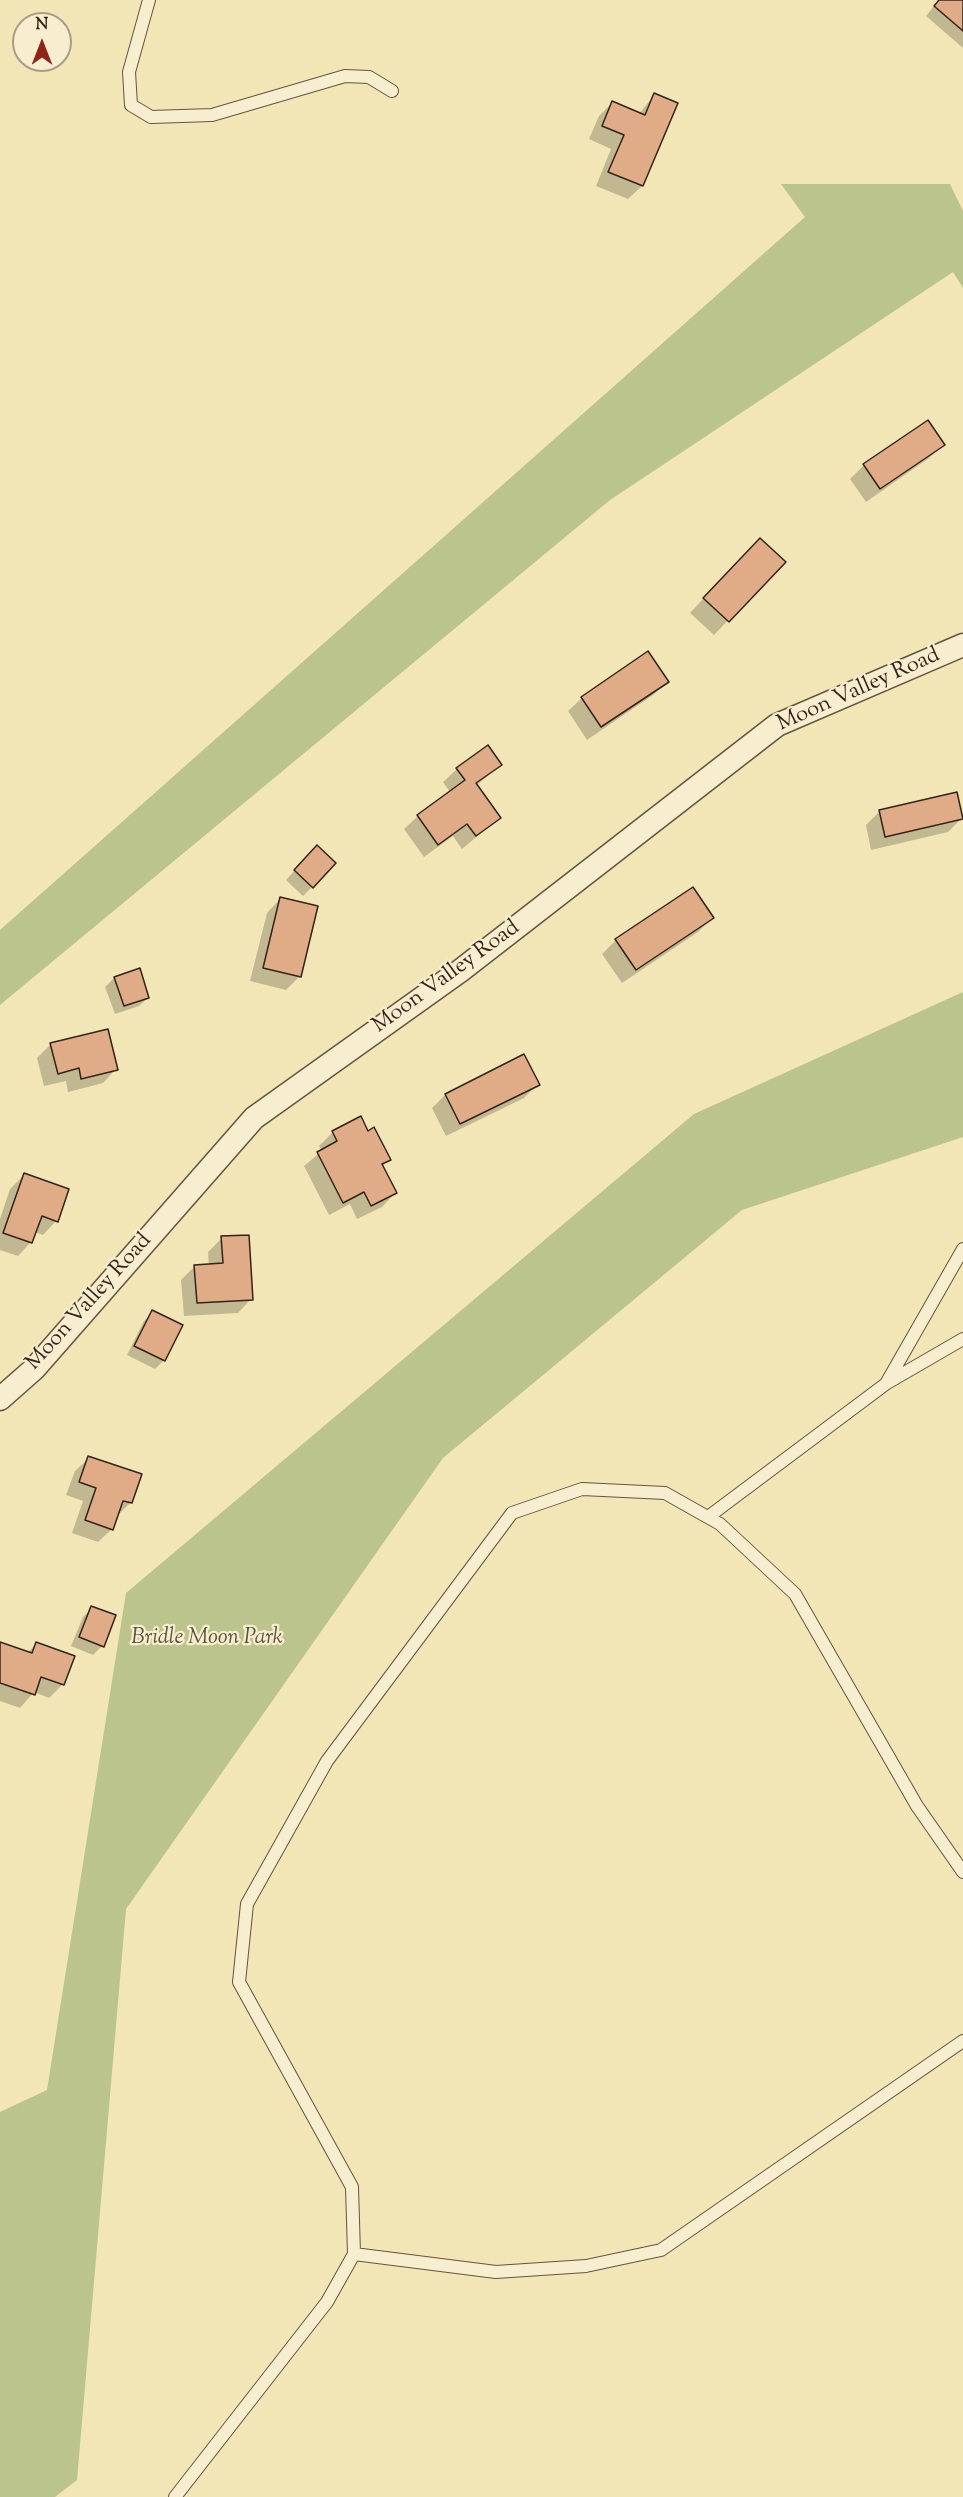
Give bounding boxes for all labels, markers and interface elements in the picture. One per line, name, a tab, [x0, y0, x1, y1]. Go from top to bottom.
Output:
north arrow	[12, 12, 72, 72]
text: N	[36, 14, 48, 37]
street label: Moon Valley Road	[774, 643, 944, 739]
street label: Moon Valley Road	[368, 916, 526, 1040]
street label: Moon Valley Road	[22, 1229, 158, 1377]
park label: Bridle Moon Park	[131, 1626, 283, 1652]

